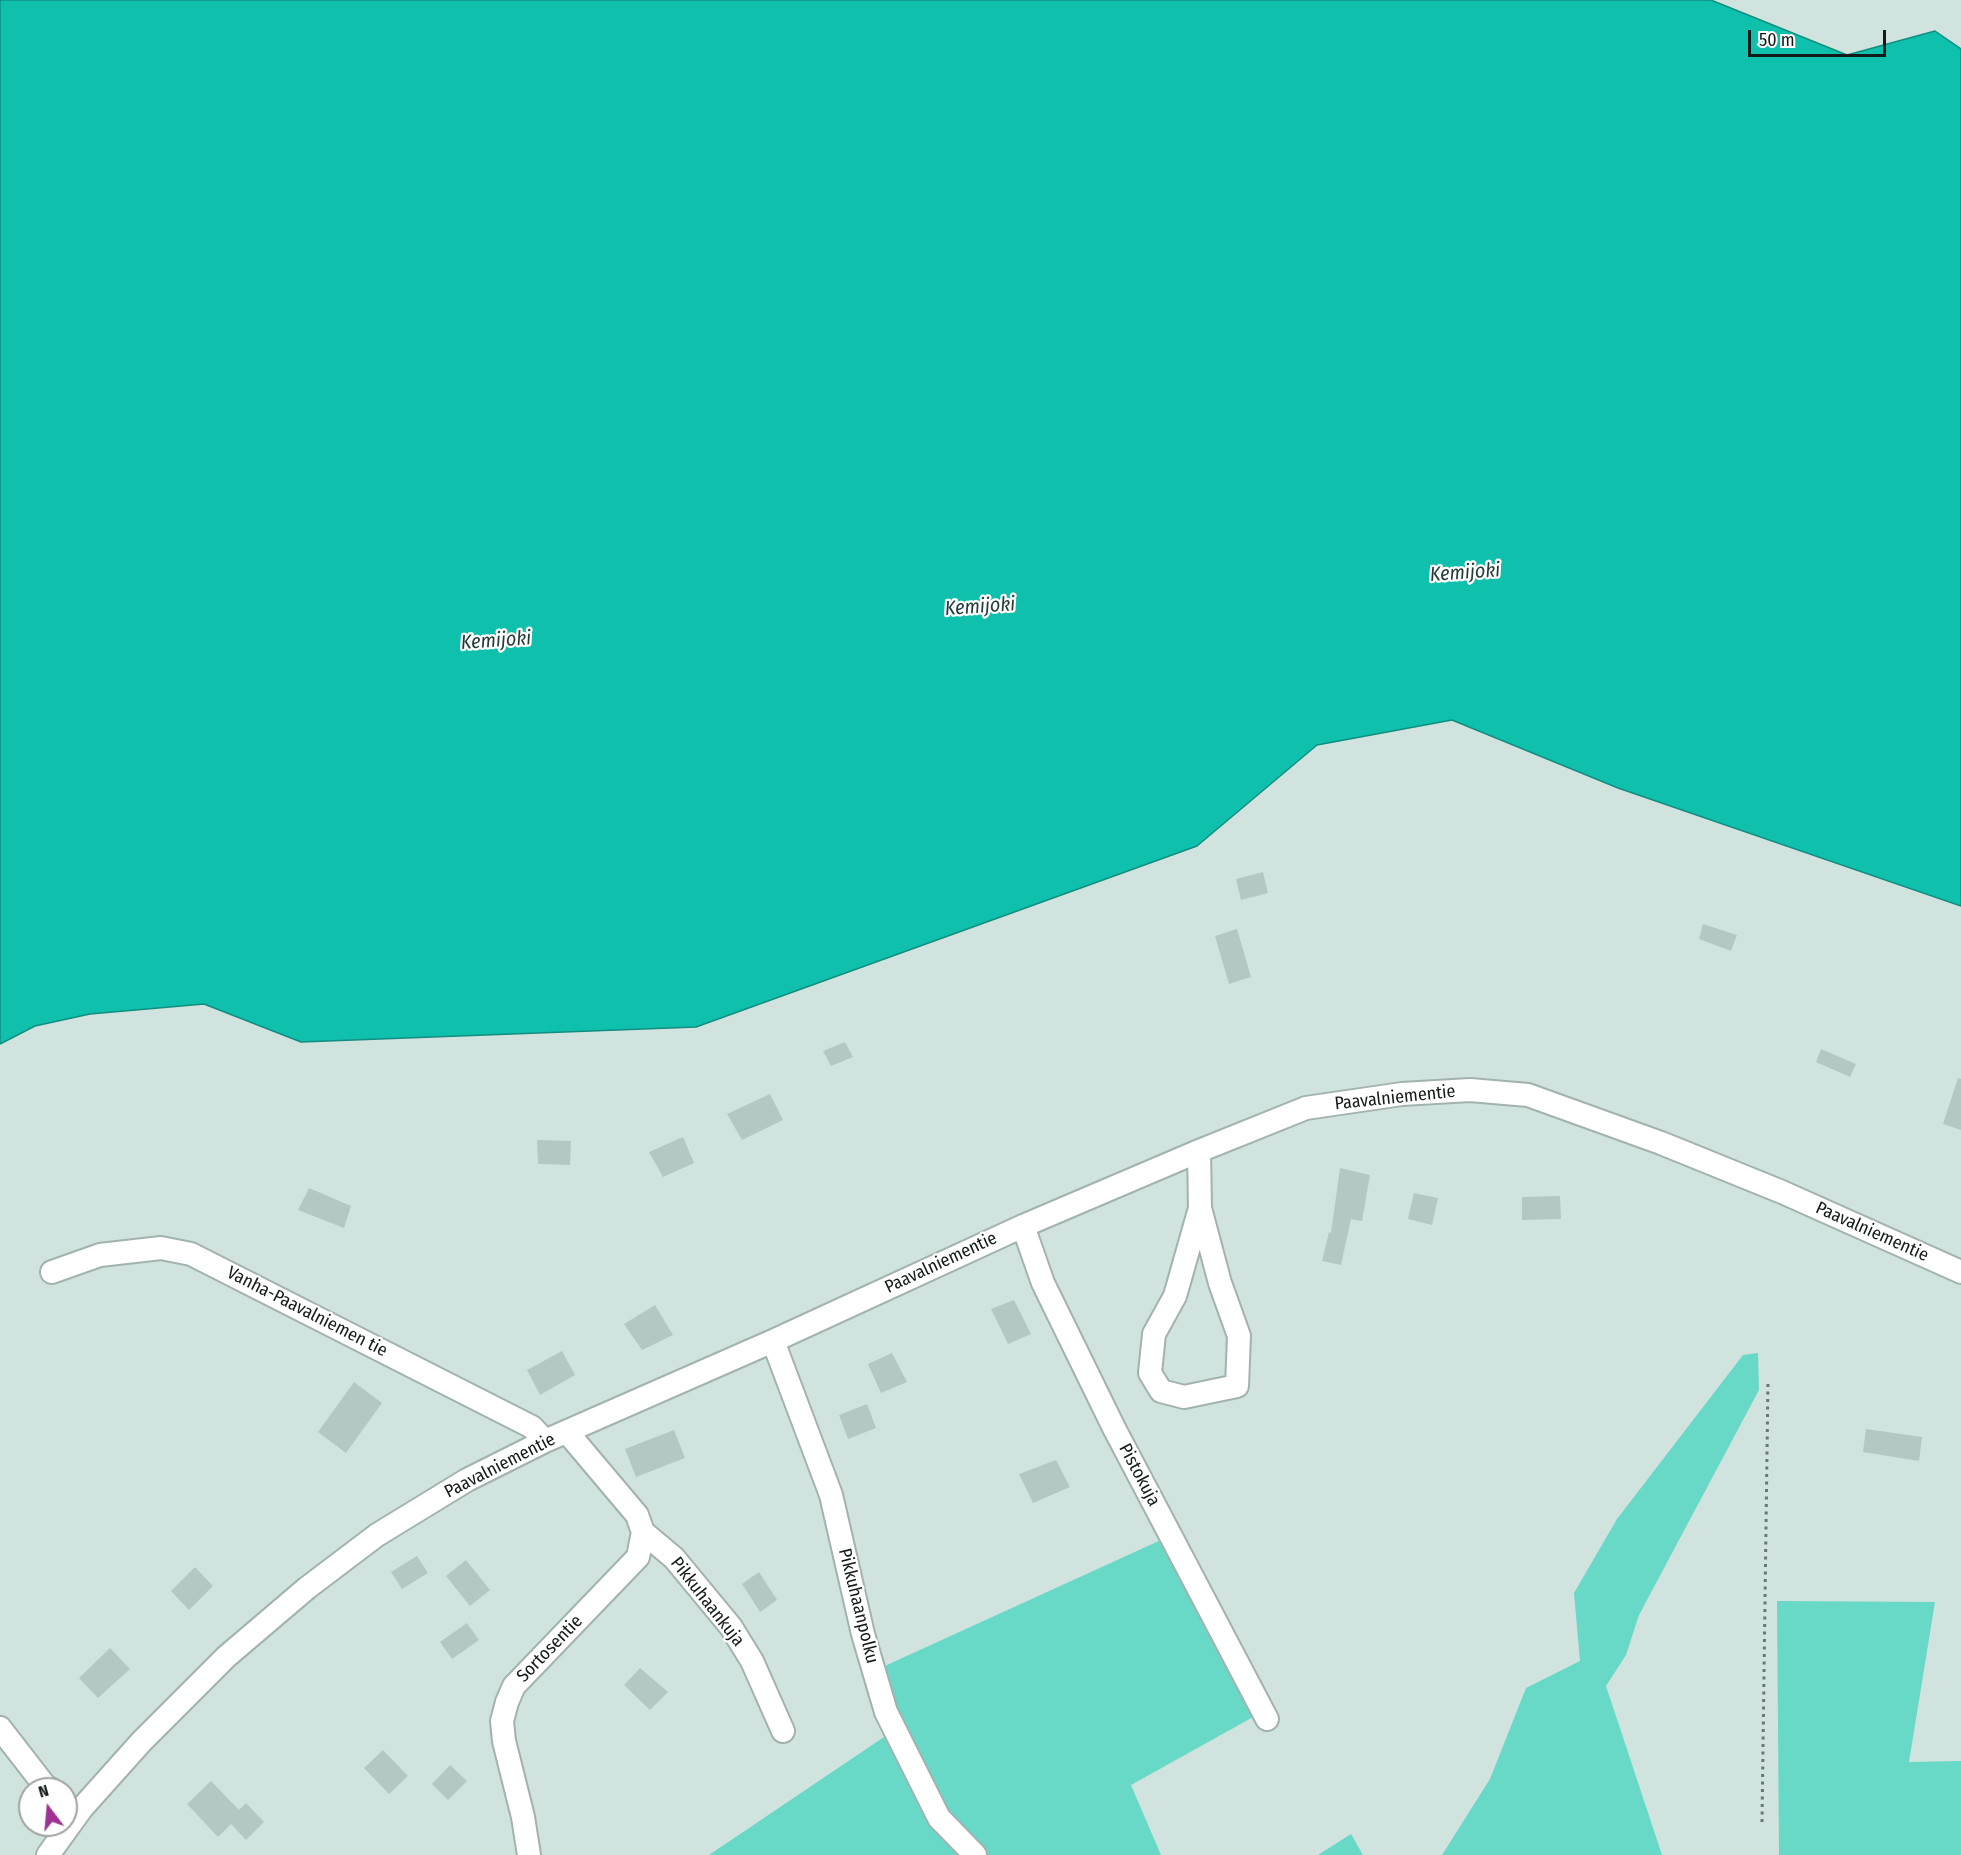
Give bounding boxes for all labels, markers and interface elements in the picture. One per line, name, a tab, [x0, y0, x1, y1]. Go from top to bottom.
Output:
scale bar	[1751, 18, 1889, 56]
text: 50 m	[1759, 29, 1795, 51]
water label: Kemijoki	[1429, 559, 1501, 587]
water label: Kemijoki	[944, 593, 1016, 621]
water label: Kemijoki	[460, 627, 532, 655]
street label: Paavalniementie	[1334, 1081, 1456, 1115]
street label: Paavalniementie	[1812, 1197, 1932, 1267]
street label: Paavalniementie	[881, 1228, 1001, 1298]
street label: Vanha-Paavalniemen tie	[223, 1262, 391, 1362]
street label: Paavalniementie	[441, 1429, 559, 1503]
street label: Pistokuja	[1114, 1440, 1164, 1510]
street label: Pikkuhaanpolku	[833, 1546, 883, 1666]
street label: Pikkuhaankuja	[665, 1553, 749, 1651]
street label: Sortosentie	[513, 1611, 587, 1687]
north arrow	[18, 1777, 78, 1837]
text: N	[36, 1781, 51, 1802]

